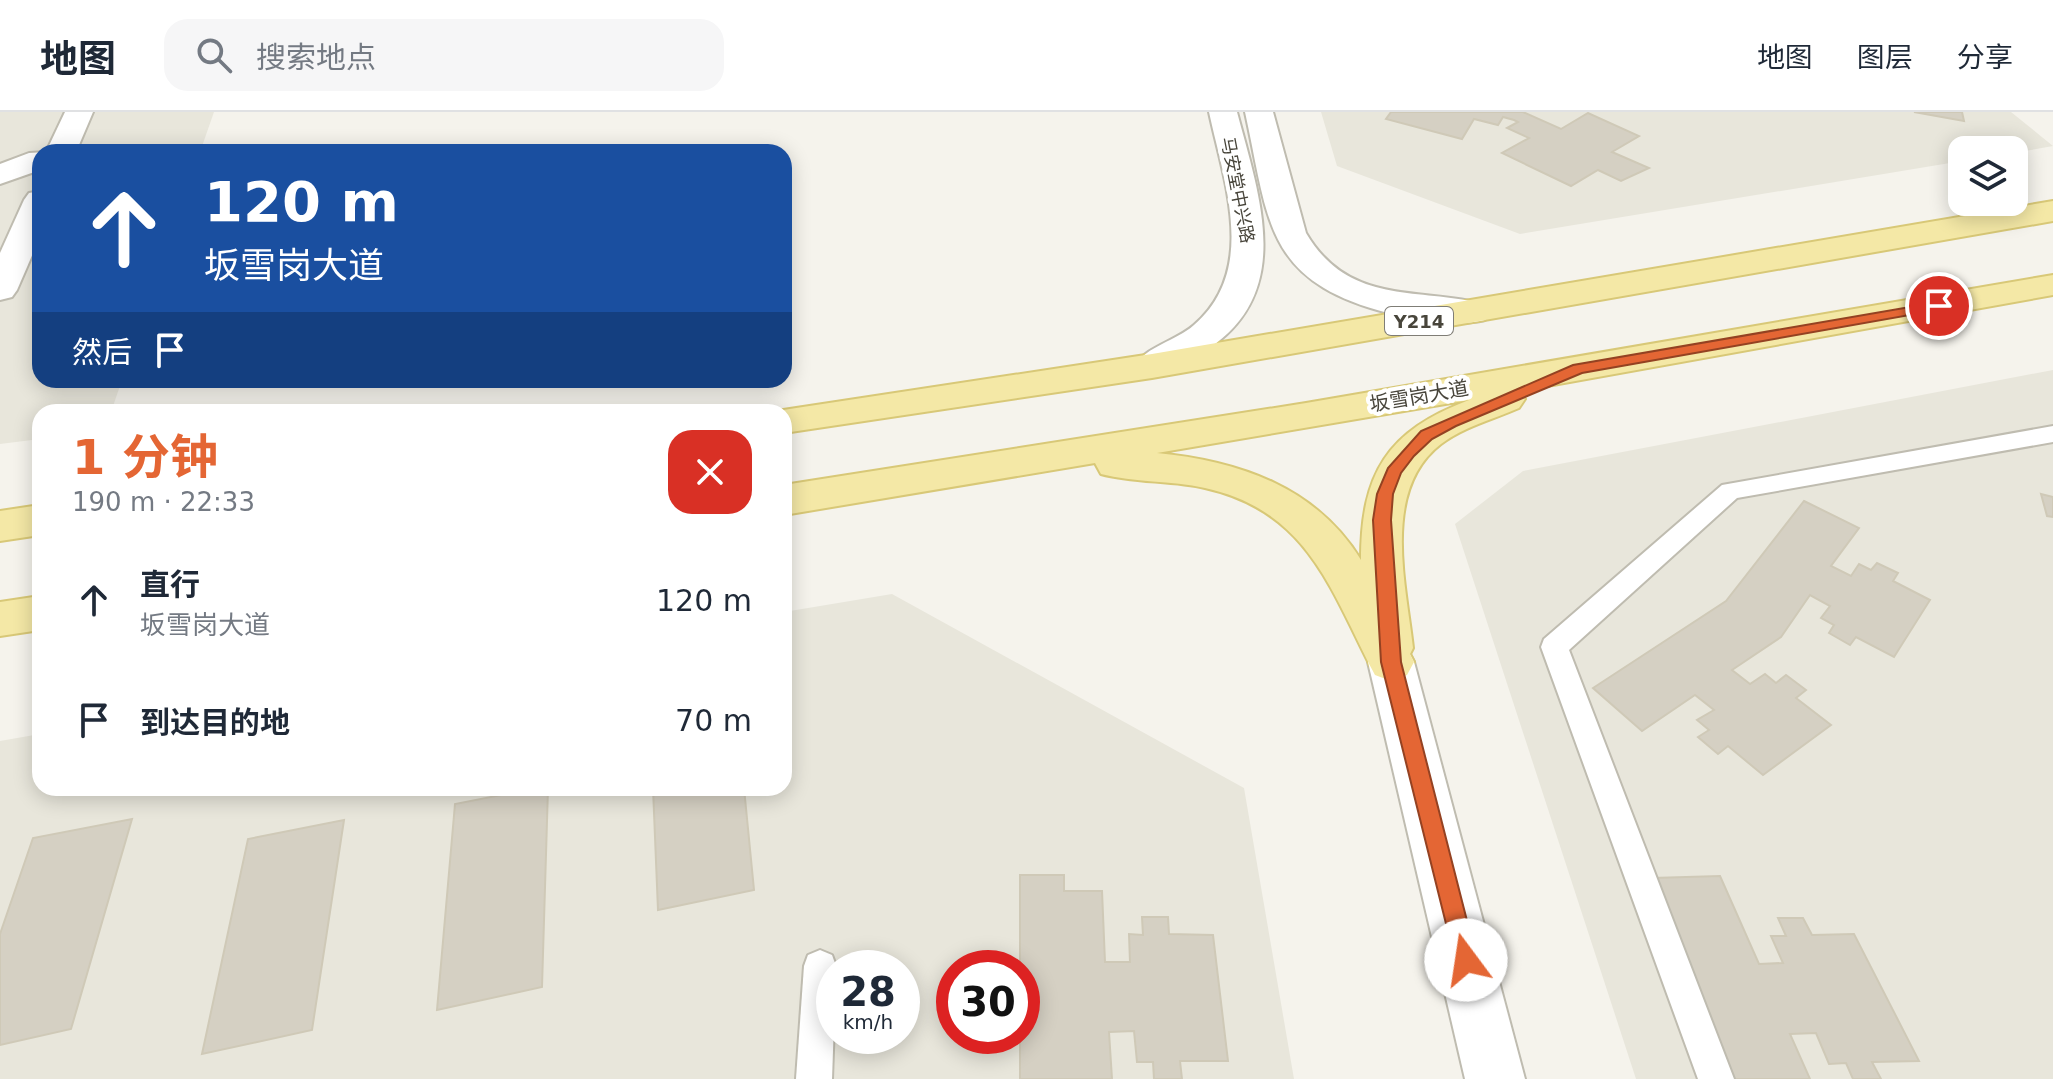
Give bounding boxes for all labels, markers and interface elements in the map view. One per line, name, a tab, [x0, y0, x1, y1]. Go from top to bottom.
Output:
search box	[164, 19, 724, 91]
icon: search	[192, 33, 236, 77]
text: 地图	[40, 37, 116, 81]
text: 搜索地点	[256, 40, 376, 75]
text: 地图	[1757, 41, 1813, 74]
text: 图层	[1857, 41, 1913, 74]
text: 分享	[1957, 41, 2013, 74]
street label: 马安堂中兴路	[1217, 135, 1259, 245]
map controls	[1948, 136, 2028, 216]
button: layers	[1948, 136, 2028, 216]
text: 120 m	[204, 169, 399, 234]
icon: ahead	[72, 176, 176, 280]
text: 坂雪岗大道	[204, 245, 384, 286]
pin	[1905, 272, 1973, 340]
icon: arrive	[1917, 284, 1961, 328]
road number: Y214	[1385, 307, 1453, 335]
icon: arrive	[148, 328, 192, 372]
text: 然后	[72, 335, 132, 370]
street label: 坂雪岗大道	[1368, 375, 1470, 417]
text: 1 分钟	[72, 429, 218, 485]
button: close	[668, 430, 752, 514]
text: 190 m · 22:33	[72, 487, 255, 517]
text: 直行	[140, 567, 200, 602]
icon: ahead	[72, 578, 116, 622]
text: 120 m	[656, 583, 752, 618]
text: 坂雪岗大道	[140, 610, 270, 640]
icon: arrive	[72, 698, 116, 742]
text: 70 m	[675, 703, 752, 738]
text: 到达目的地	[140, 705, 290, 740]
position arrow	[1424, 918, 1508, 1002]
speed limit sign: 30	[936, 950, 1040, 1054]
text: 28	[840, 969, 896, 1015]
text: km/h	[843, 1010, 893, 1034]

